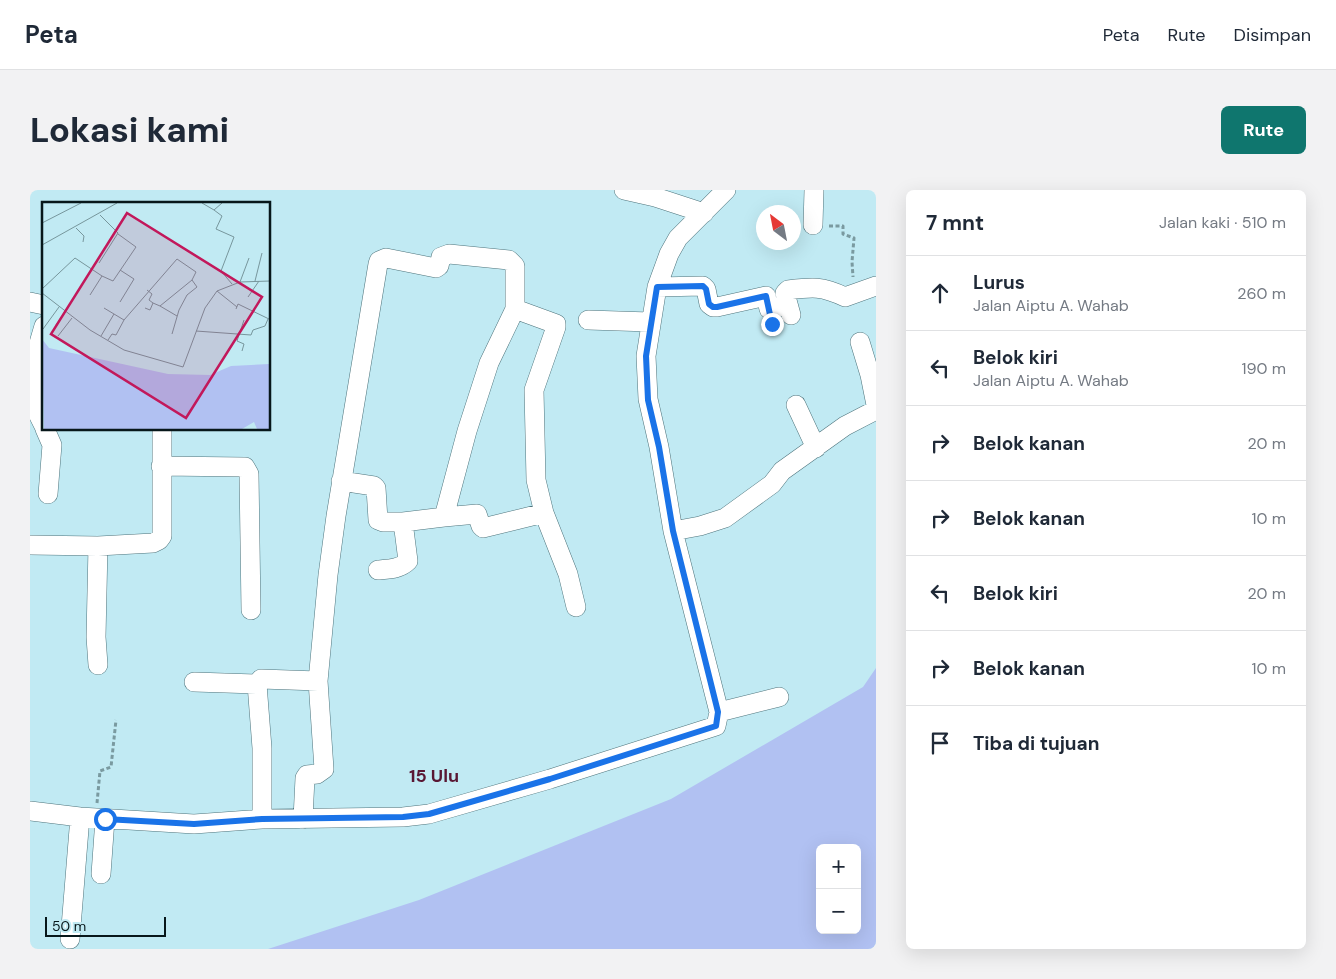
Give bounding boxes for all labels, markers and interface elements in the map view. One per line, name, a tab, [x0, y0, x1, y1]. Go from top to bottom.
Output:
text: Peta	[25, 19, 78, 50]
text: Peta	[1103, 23, 1139, 47]
text: Rute	[1167, 23, 1206, 47]
text: Disimpan	[1234, 23, 1311, 47]
button: Rute	[1221, 106, 1306, 154]
text: Lokasi kami	[30, 107, 229, 153]
inset map	[42, 202, 270, 430]
north arrow	[756, 205, 801, 250]
text: 7 mnt	[926, 209, 984, 237]
text: Jalan kaki · 510 m	[1159, 212, 1286, 233]
text: Lurus	[973, 270, 1025, 295]
icon: ahead	[926, 279, 954, 307]
text: 260 m	[1237, 283, 1286, 304]
text: Jalan Aiptu A. Wahab	[973, 295, 1129, 316]
route end	[761, 313, 784, 336]
text: Belok kiri	[973, 345, 1058, 370]
icon: left	[926, 354, 954, 382]
text: 190 m	[1242, 358, 1286, 379]
text: Jalan Aiptu A. Wahab	[973, 370, 1129, 391]
icon: right	[926, 429, 954, 457]
text: Belok kanan	[973, 431, 1085, 456]
text: 20 m	[1247, 433, 1286, 454]
icon: right	[926, 504, 954, 532]
text: Belok kanan	[973, 506, 1085, 531]
text: 10 m	[1252, 508, 1286, 529]
icon: left	[926, 579, 954, 607]
text: Belok kiri	[973, 581, 1058, 606]
text: 20 m	[1247, 583, 1286, 604]
icon: right	[926, 654, 954, 682]
text: Belok kanan	[973, 656, 1085, 681]
text: 10 m	[1252, 658, 1286, 679]
icon: arrive	[926, 729, 954, 757]
text: Tiba di tujuan	[973, 731, 1099, 756]
district label: 15 Ulu	[409, 764, 459, 788]
route start	[94, 808, 117, 831]
map controls	[816, 844, 861, 934]
button: +	[816, 844, 861, 889]
button: −	[816, 889, 861, 934]
scale bar	[45, 914, 166, 937]
text: 50 m	[52, 917, 86, 935]

